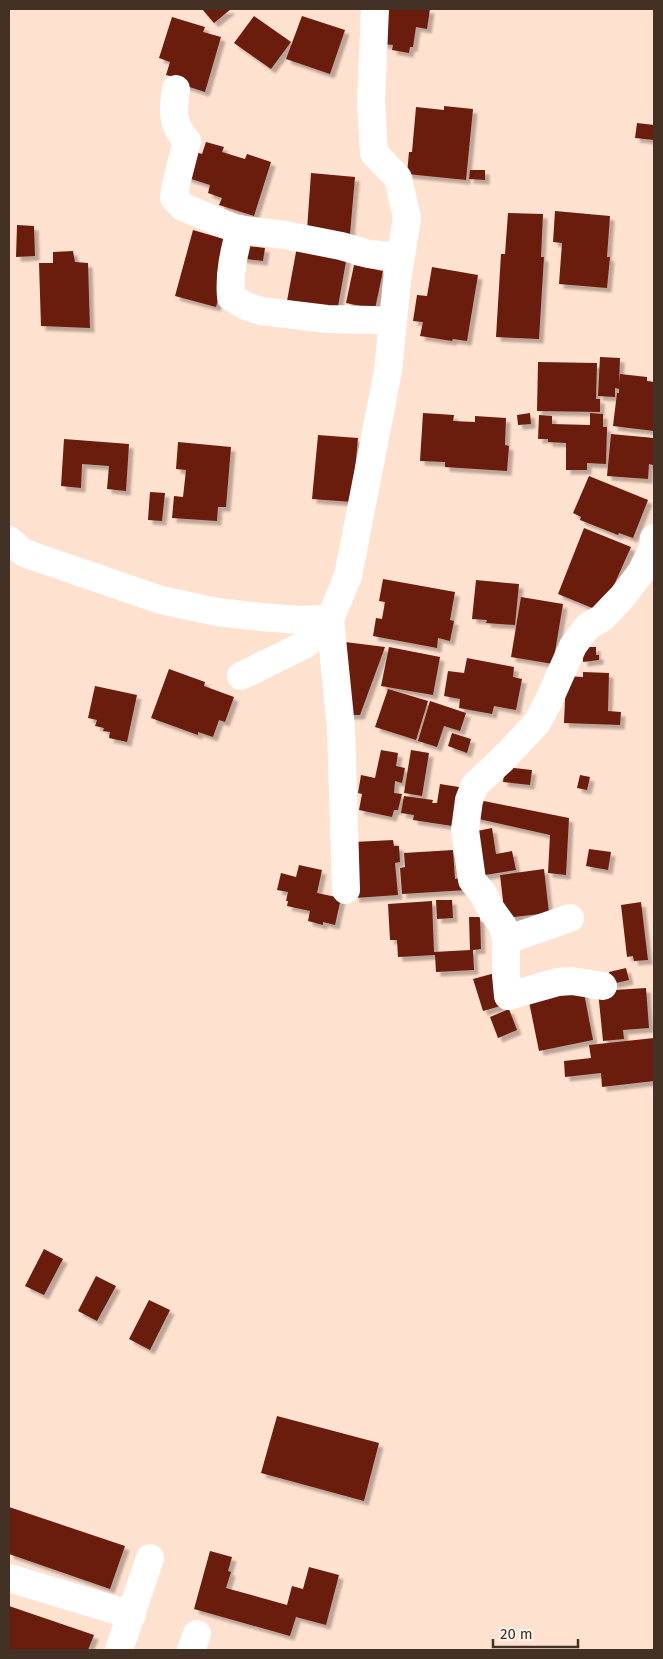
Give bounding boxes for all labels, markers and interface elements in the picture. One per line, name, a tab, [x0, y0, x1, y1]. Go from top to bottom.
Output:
scale bar	[493, 1616, 578, 1648]
text: 20 m	[500, 1625, 533, 1643]

